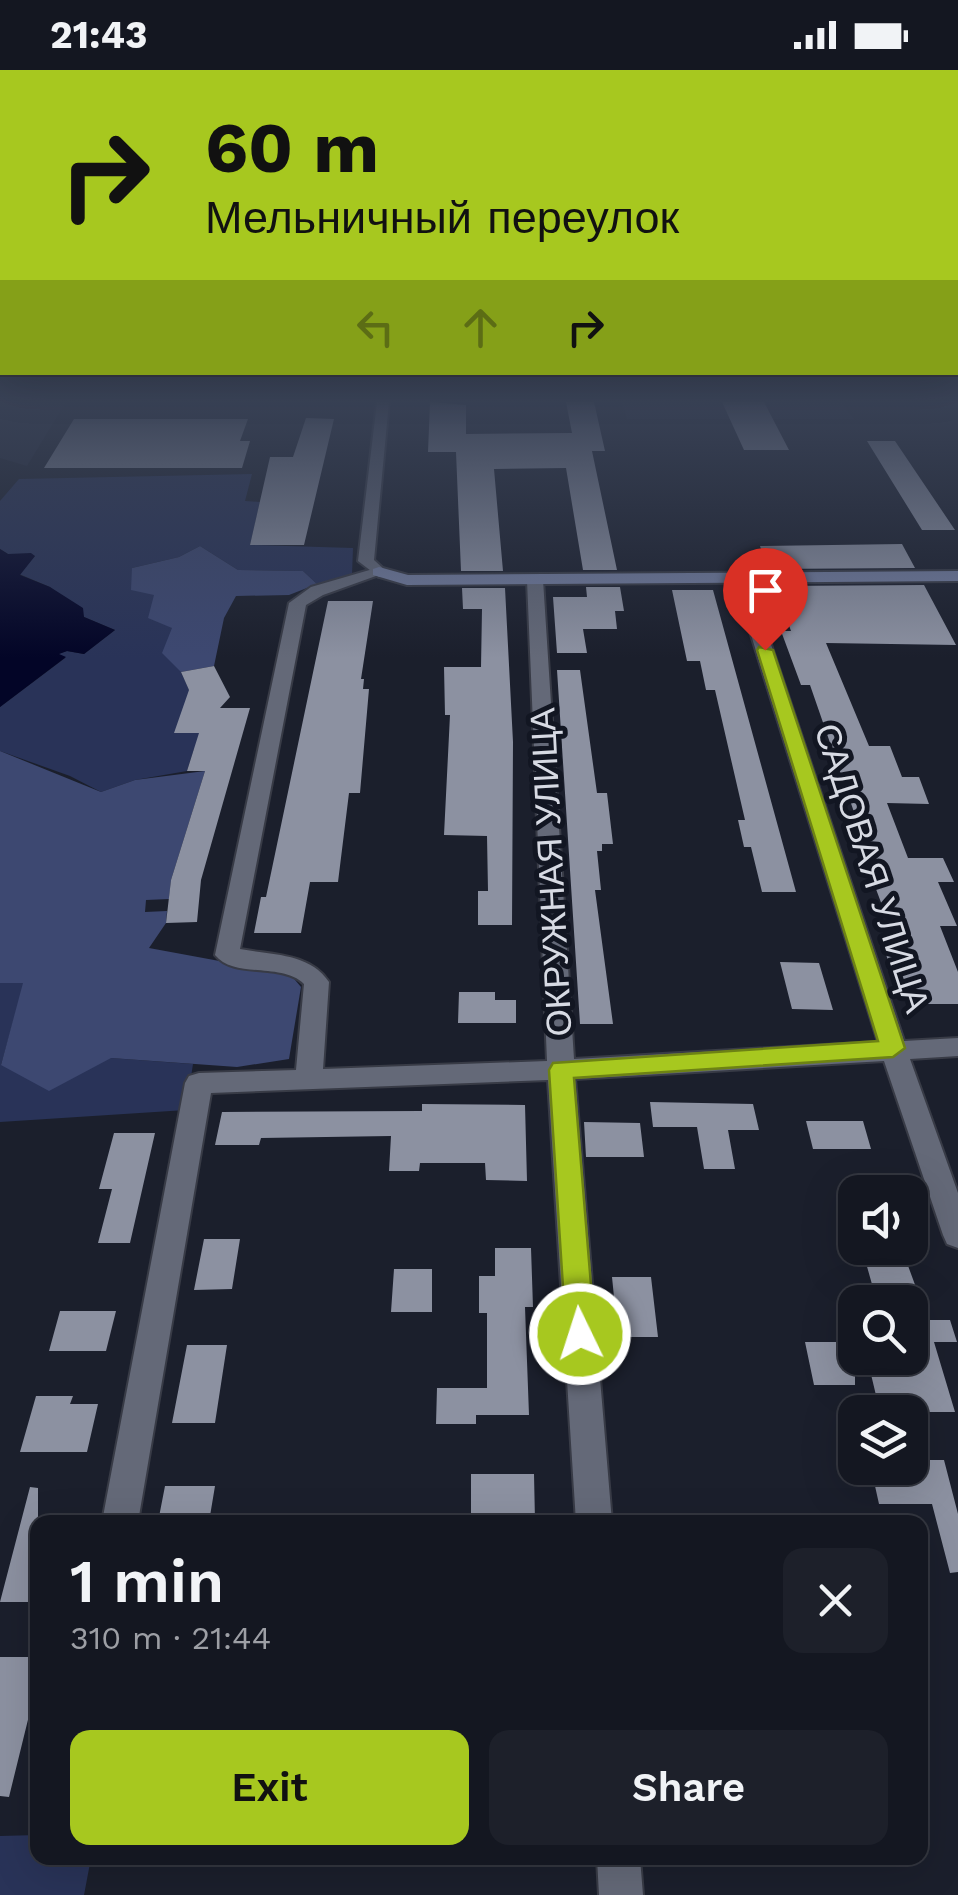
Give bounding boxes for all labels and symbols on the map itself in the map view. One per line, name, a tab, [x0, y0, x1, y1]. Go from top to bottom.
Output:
pin	[723, 548, 808, 651]
street label: ОКРУЖНАЯ УЛИЦА	[521, 706, 581, 1037]
street label: САДОВАЯ УЛИЦА	[806, 718, 939, 1018]
position arrow	[528, 1282, 632, 1386]

